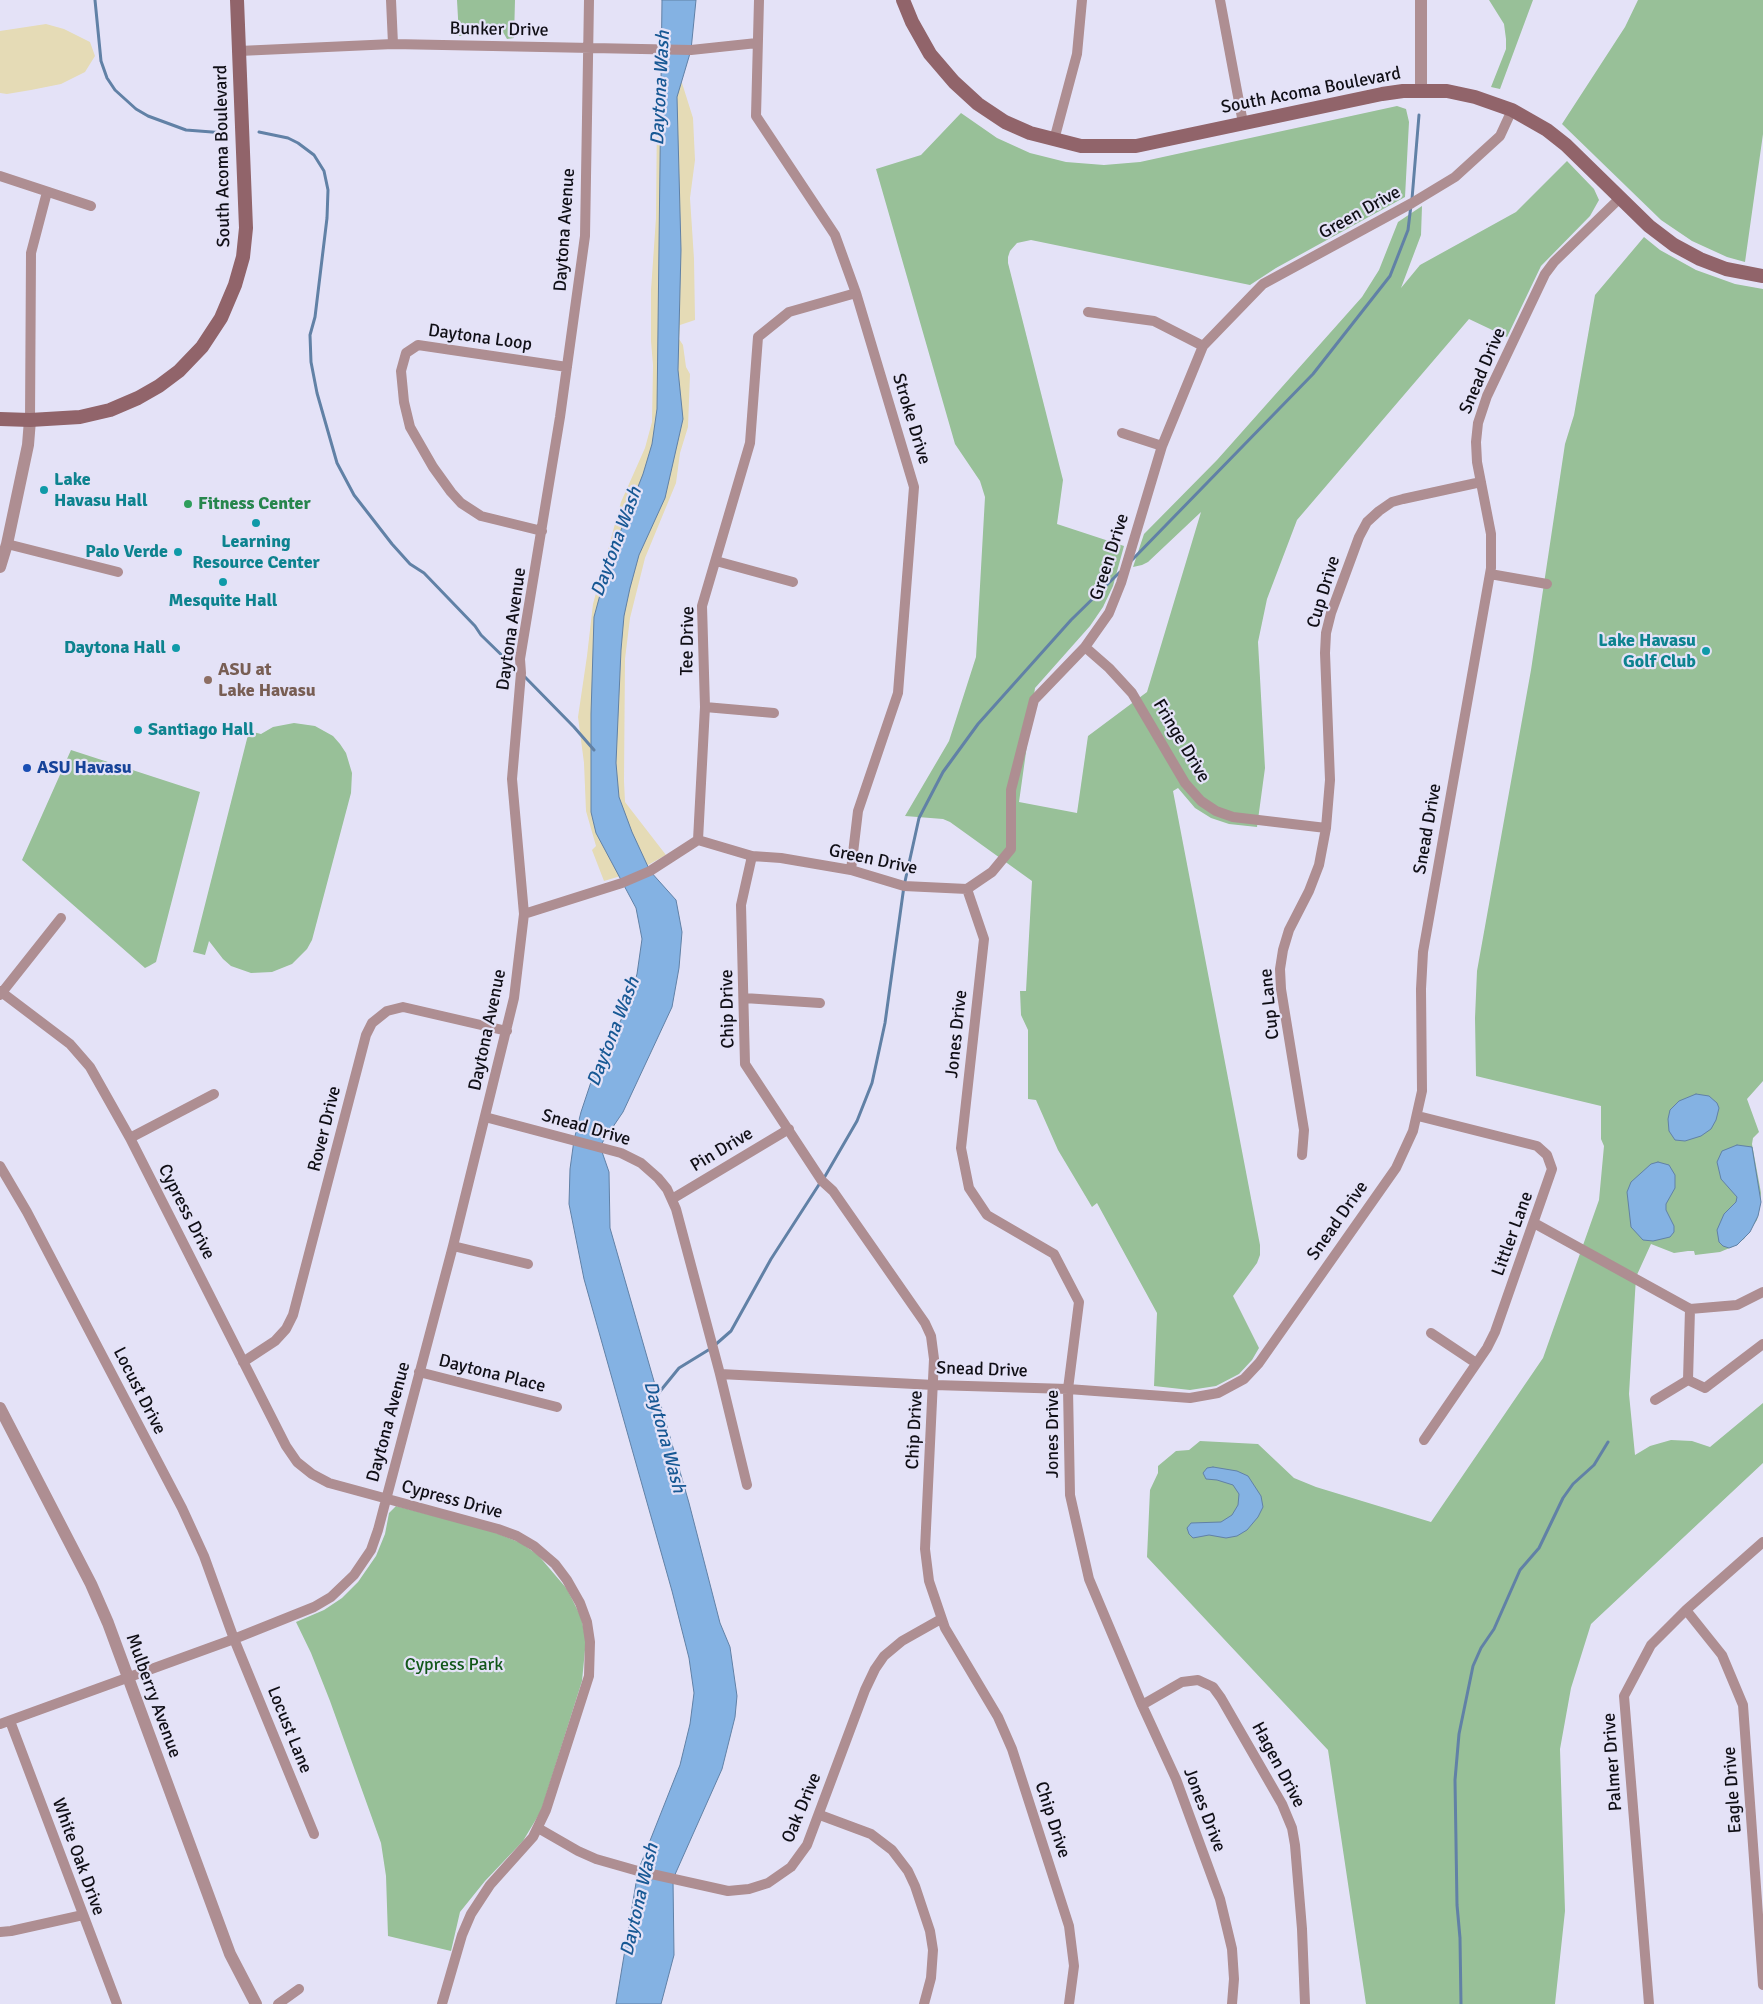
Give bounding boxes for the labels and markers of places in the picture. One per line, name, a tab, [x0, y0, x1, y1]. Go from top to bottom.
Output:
place label: Lake Havasu Hall	[54, 469, 148, 512]
marker: Lake Havasu Hall	[38, 484, 50, 496]
place label: Fitness Center	[198, 493, 311, 515]
marker: Fitness Center	[182, 498, 194, 510]
marker: Learning Resource Center	[250, 517, 262, 529]
place label: Learning Resource Center	[192, 531, 320, 574]
place label: Palo Verde	[85, 541, 168, 563]
marker: Palo Verde	[172, 546, 184, 558]
marker: Mesquite Hall	[217, 576, 229, 588]
place label: Mesquite Hall	[169, 590, 277, 612]
place label: Lake Havasu Golf Club	[1598, 630, 1696, 672]
place label: Daytona Hall	[64, 637, 166, 659]
marker: Daytona Hall	[170, 642, 182, 654]
marker: Lake Havasu Golf Club	[1700, 645, 1712, 657]
place label: ASU at Lake Havasu	[218, 659, 316, 702]
marker: ASU at Lake Havasu	[202, 674, 214, 686]
place label: Santiago Hall	[148, 719, 254, 741]
marker: Santiago Hall	[132, 724, 144, 736]
place label: ASU Havasu	[37, 757, 132, 779]
marker: ASU Havasu	[21, 762, 33, 774]

